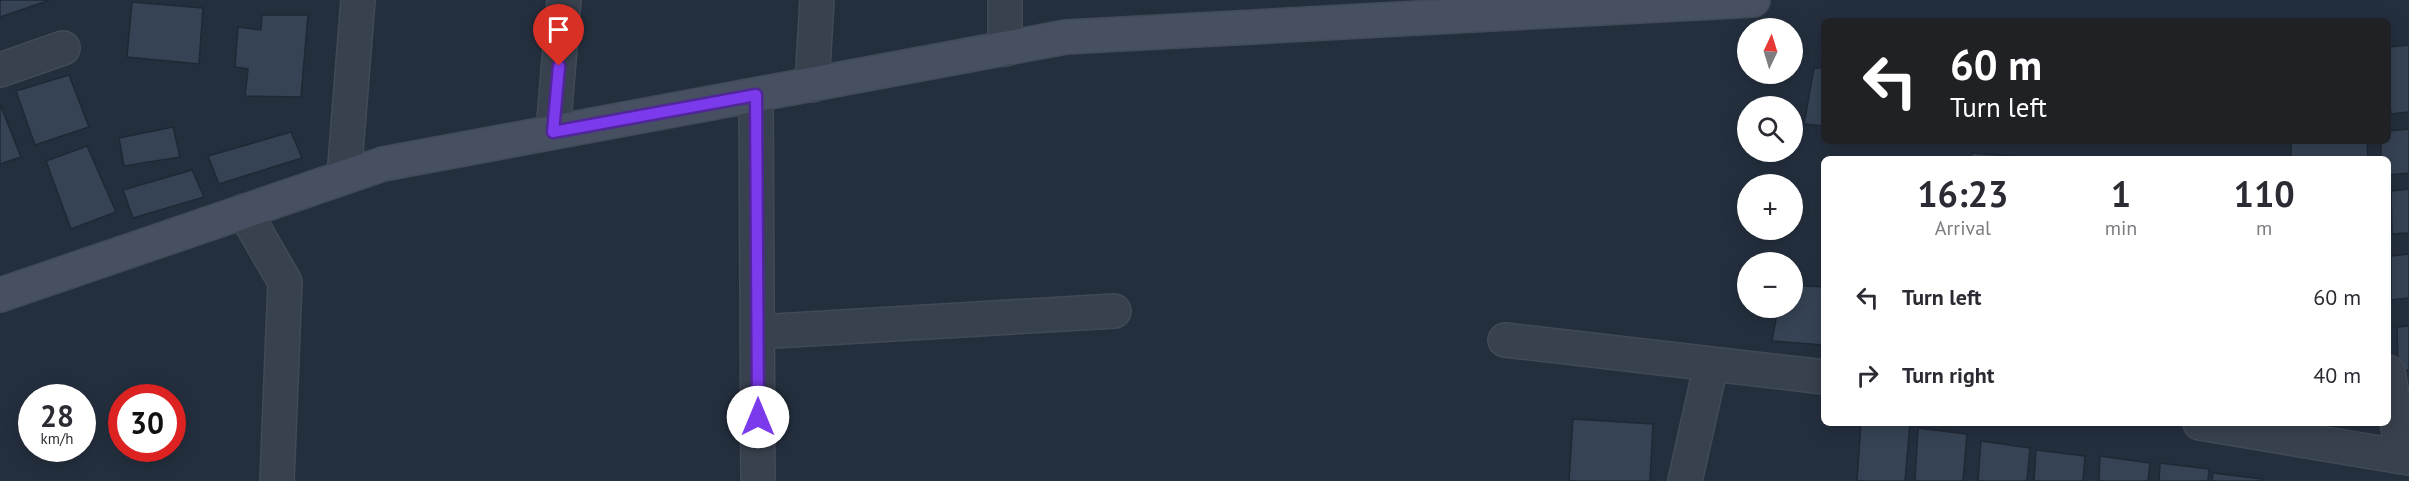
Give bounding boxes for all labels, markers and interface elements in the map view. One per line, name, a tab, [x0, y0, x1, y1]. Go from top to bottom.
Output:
pin	[533, 4, 584, 66]
icon: arrive	[542, 13, 575, 46]
north arrow	[1737, 18, 1803, 84]
map controls	[1737, 18, 1803, 318]
text: 60 m	[1950, 37, 2042, 92]
icon: left	[1851, 42, 1929, 120]
text: Turn left	[1950, 90, 2047, 124]
button: search	[1737, 96, 1803, 162]
text: 16:23	[1917, 170, 2009, 217]
text: 1	[2111, 170, 2131, 217]
text: 110	[2234, 170, 2295, 217]
button: +	[1737, 174, 1803, 240]
text: Arrival	[1935, 215, 1991, 241]
text: min	[2105, 215, 2137, 241]
text: m	[2256, 215, 2272, 241]
button: −	[1737, 252, 1803, 318]
icon: left	[1851, 281, 1884, 314]
text: Turn left	[1902, 283, 1982, 311]
text: 60 m	[2313, 283, 2361, 311]
icon: right	[1851, 359, 1884, 392]
text: Turn right	[1902, 361, 1994, 389]
text: 40 m	[2313, 361, 2361, 389]
speed limit sign: 30	[108, 384, 186, 462]
position arrow	[726, 385, 790, 449]
text: 28	[40, 396, 74, 435]
text: km/h	[41, 429, 73, 448]

